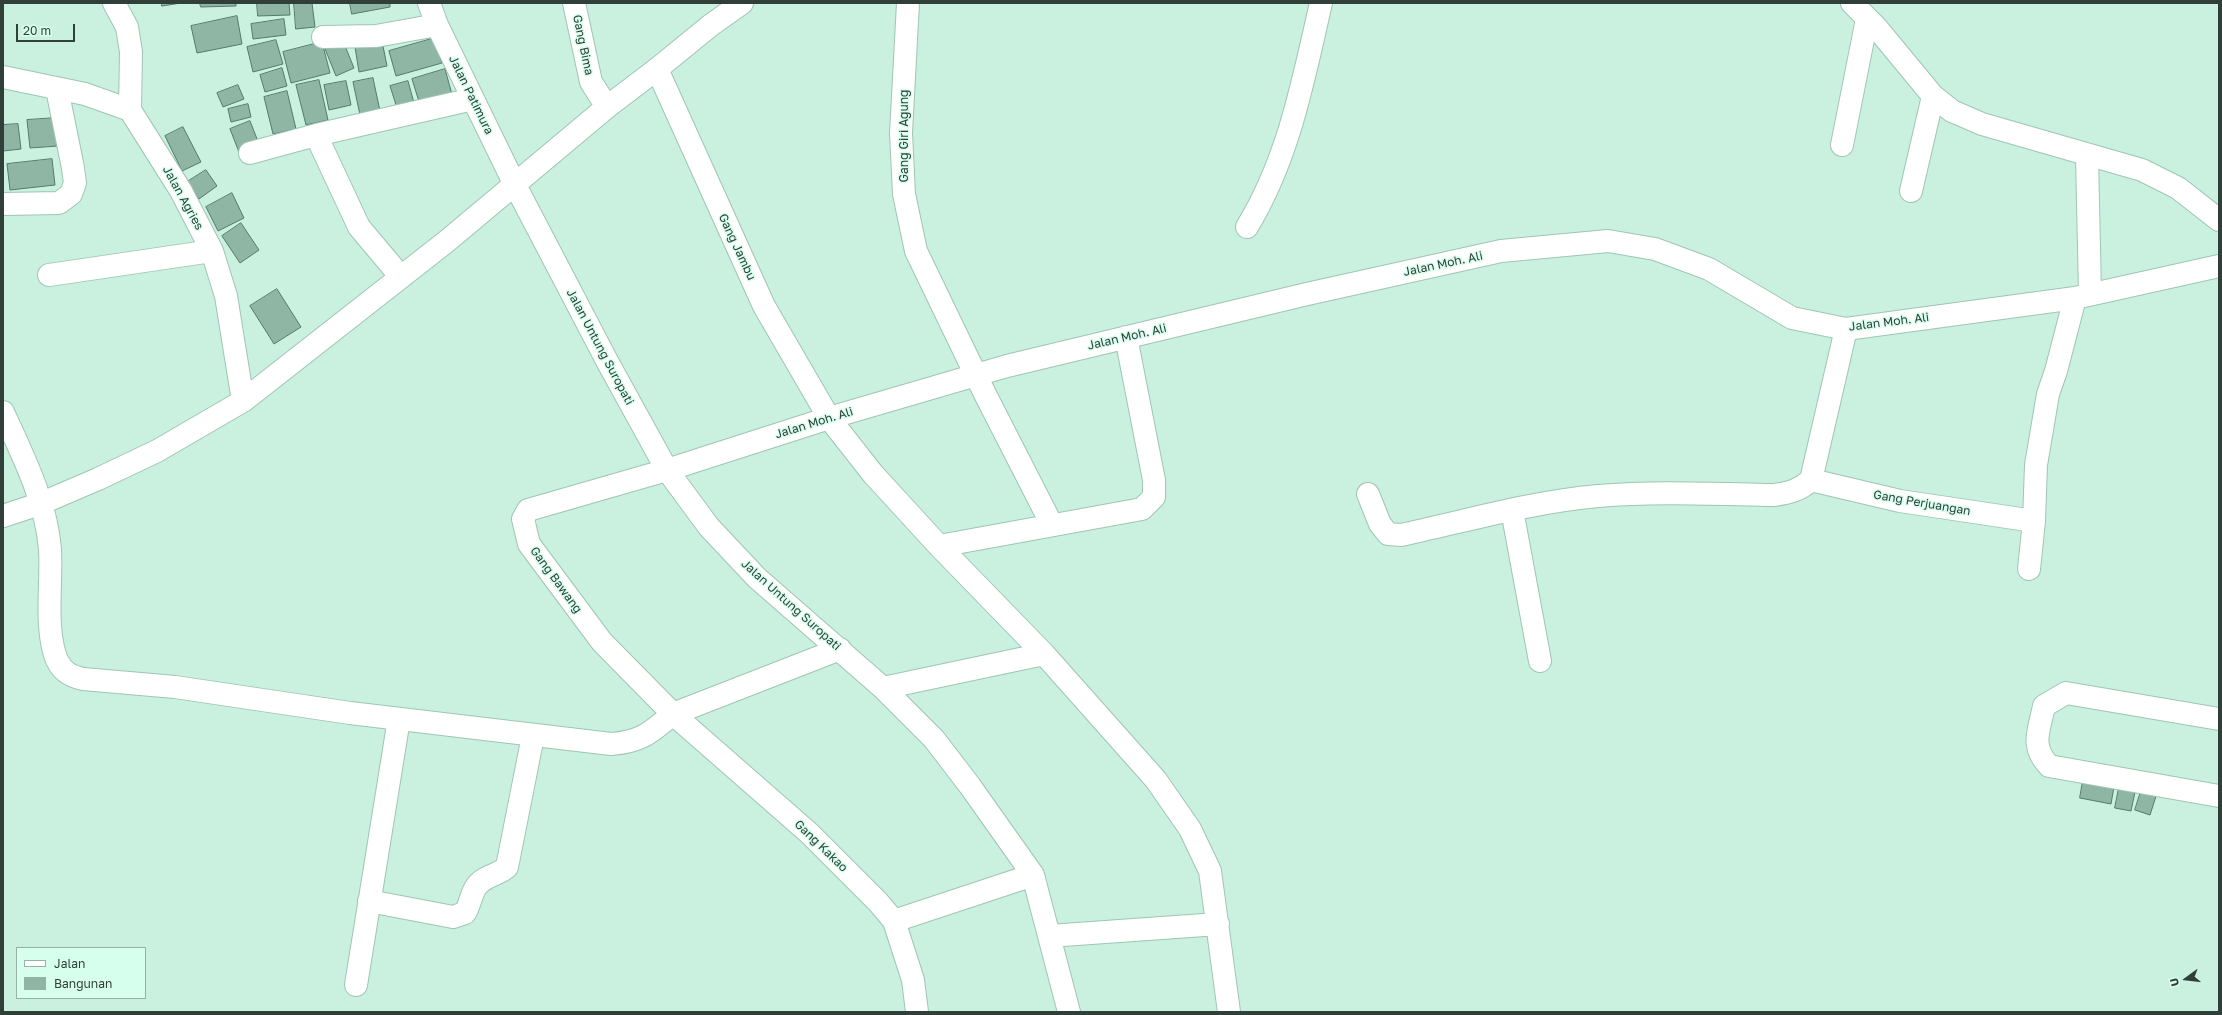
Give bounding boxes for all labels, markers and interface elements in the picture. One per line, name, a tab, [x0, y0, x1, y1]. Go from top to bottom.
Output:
street label: Gang Bima	[570, 13, 596, 77]
scale bar	[18, 16, 77, 42]
text: 20 m	[23, 23, 51, 38]
street label: Jalan Patimura	[446, 53, 496, 137]
street label: Gang Giri Agung	[897, 90, 911, 182]
street label: Jalan Agries	[160, 163, 206, 233]
street label: Gang Jambu	[715, 211, 759, 283]
street label: Jalan Moh. Ali	[1402, 249, 1484, 279]
street label: Jalan Untung Suropati	[563, 287, 637, 407]
street label: Jalan Moh. Ali	[1848, 310, 1930, 334]
street label: Jalan Moh. Ali	[1086, 321, 1168, 353]
street label: Jalan Moh. Ali	[773, 404, 855, 442]
street label: Gang Perjuangan	[1872, 487, 1972, 519]
street label: Gang Bawang	[527, 544, 585, 616]
street label: Jalan Untung Suropati	[738, 556, 844, 654]
street label: Gang Kakao	[791, 817, 851, 875]
legend	[16, 947, 146, 999]
text: Jalan	[54, 956, 85, 971]
north arrow	[2166, 959, 2206, 999]
text: Bangunan	[54, 976, 112, 991]
text: U	[2167, 977, 2181, 988]

